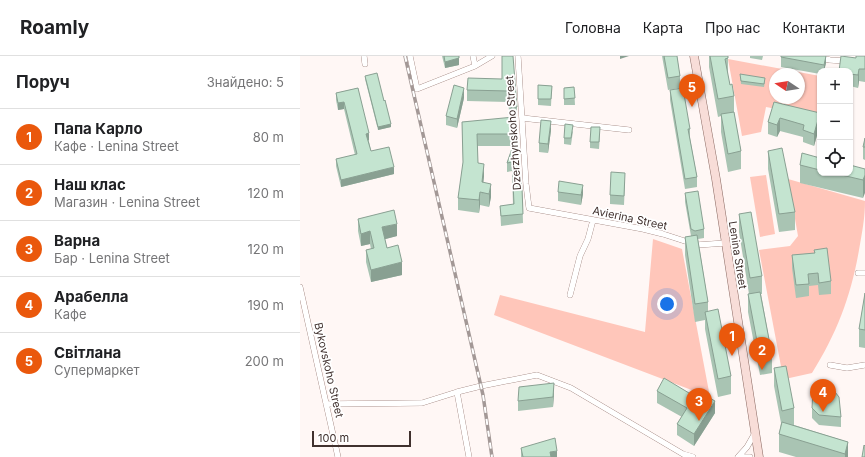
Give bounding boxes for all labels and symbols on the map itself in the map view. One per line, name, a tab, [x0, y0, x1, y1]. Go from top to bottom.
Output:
north arrow	[769, 68, 805, 104]
pin: 5	[679, 74, 705, 107]
street label: Dzerzhynskoho Street	[502, 75, 524, 191]
street label: Avierina Street	[591, 203, 669, 233]
street label: Lenina Street	[726, 220, 750, 290]
your location	[657, 294, 677, 314]
street label: Bykovskoho Street	[311, 321, 347, 419]
pin: 1	[719, 323, 745, 356]
pin: 2	[749, 337, 775, 370]
pin: 4	[810, 379, 836, 412]
pin: 3	[686, 388, 712, 421]
scale bar	[312, 429, 411, 448]

